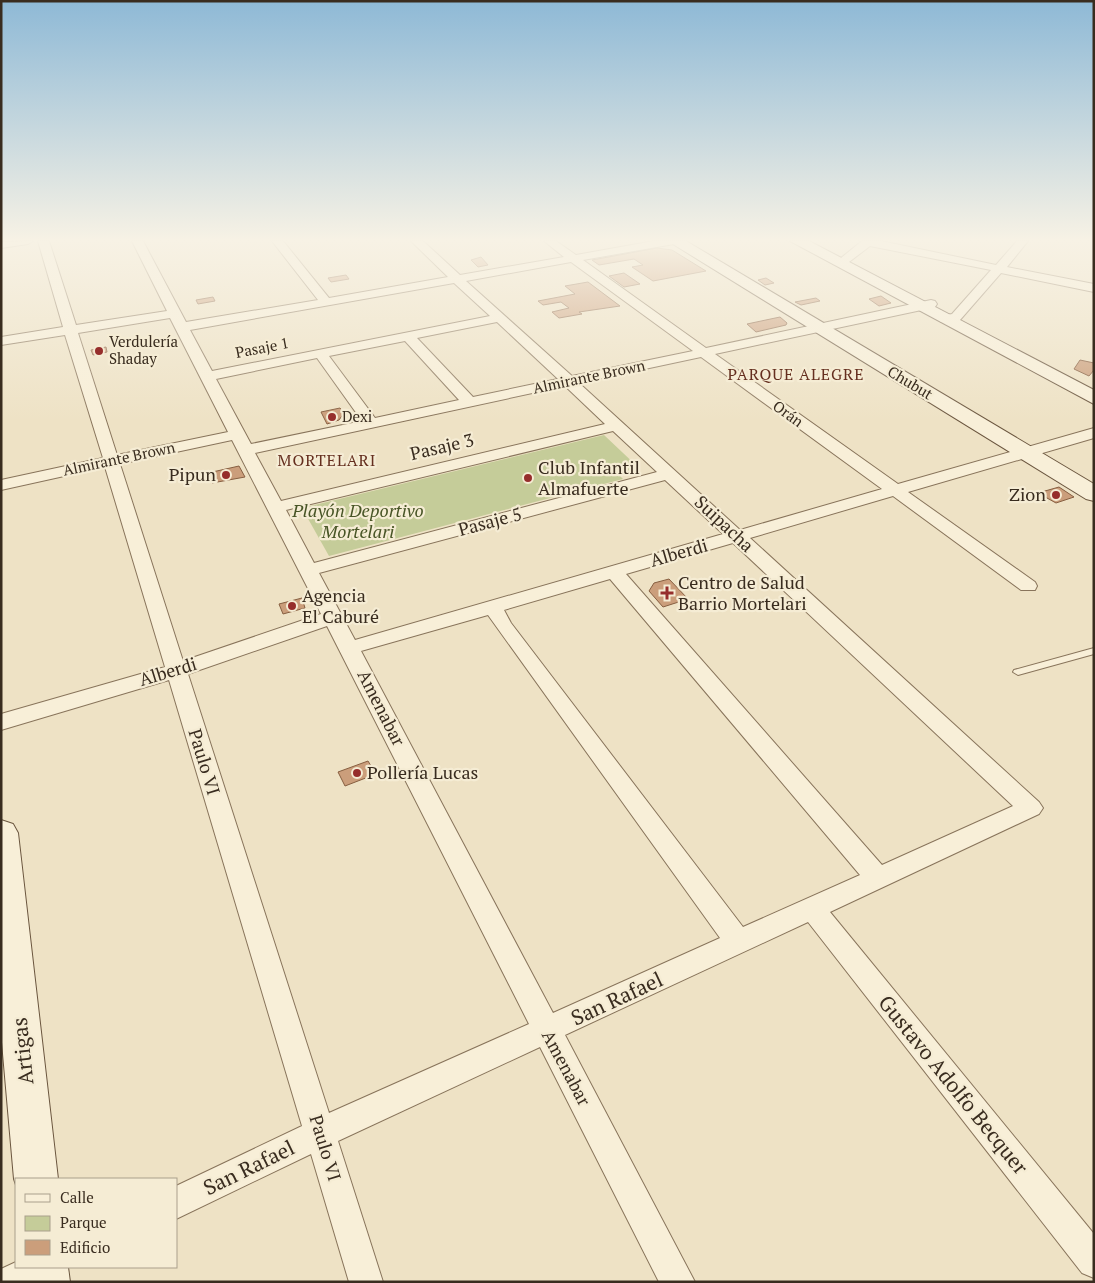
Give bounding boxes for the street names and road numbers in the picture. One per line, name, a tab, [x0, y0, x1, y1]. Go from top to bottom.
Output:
street label: Pasaje 1	[233, 332, 290, 362]
street label: Almirante Brown	[531, 354, 647, 398]
street label: Chubut	[884, 361, 937, 404]
street label: Orán	[769, 395, 808, 431]
street label: Pasaje 3	[407, 427, 476, 465]
street label: Almirante Brown	[61, 436, 177, 480]
street label: Suipacha	[690, 490, 759, 557]
street label: Pasaje 5	[455, 501, 524, 541]
street label: Alberdi	[647, 532, 710, 572]
street label: Alberdi	[136, 651, 199, 691]
street label: Amenabar	[352, 665, 411, 750]
street label: Paulo VI	[184, 726, 226, 798]
street label: San Rafael	[566, 965, 667, 1032]
street label: Gustavo Adolfo Becquer	[873, 989, 1035, 1180]
street label: Artigas	[5, 1016, 39, 1086]
street label: Amenabar	[537, 1025, 597, 1110]
street label: Paulo VI	[305, 1112, 347, 1184]
street label: San Rafael	[198, 1133, 299, 1201]

